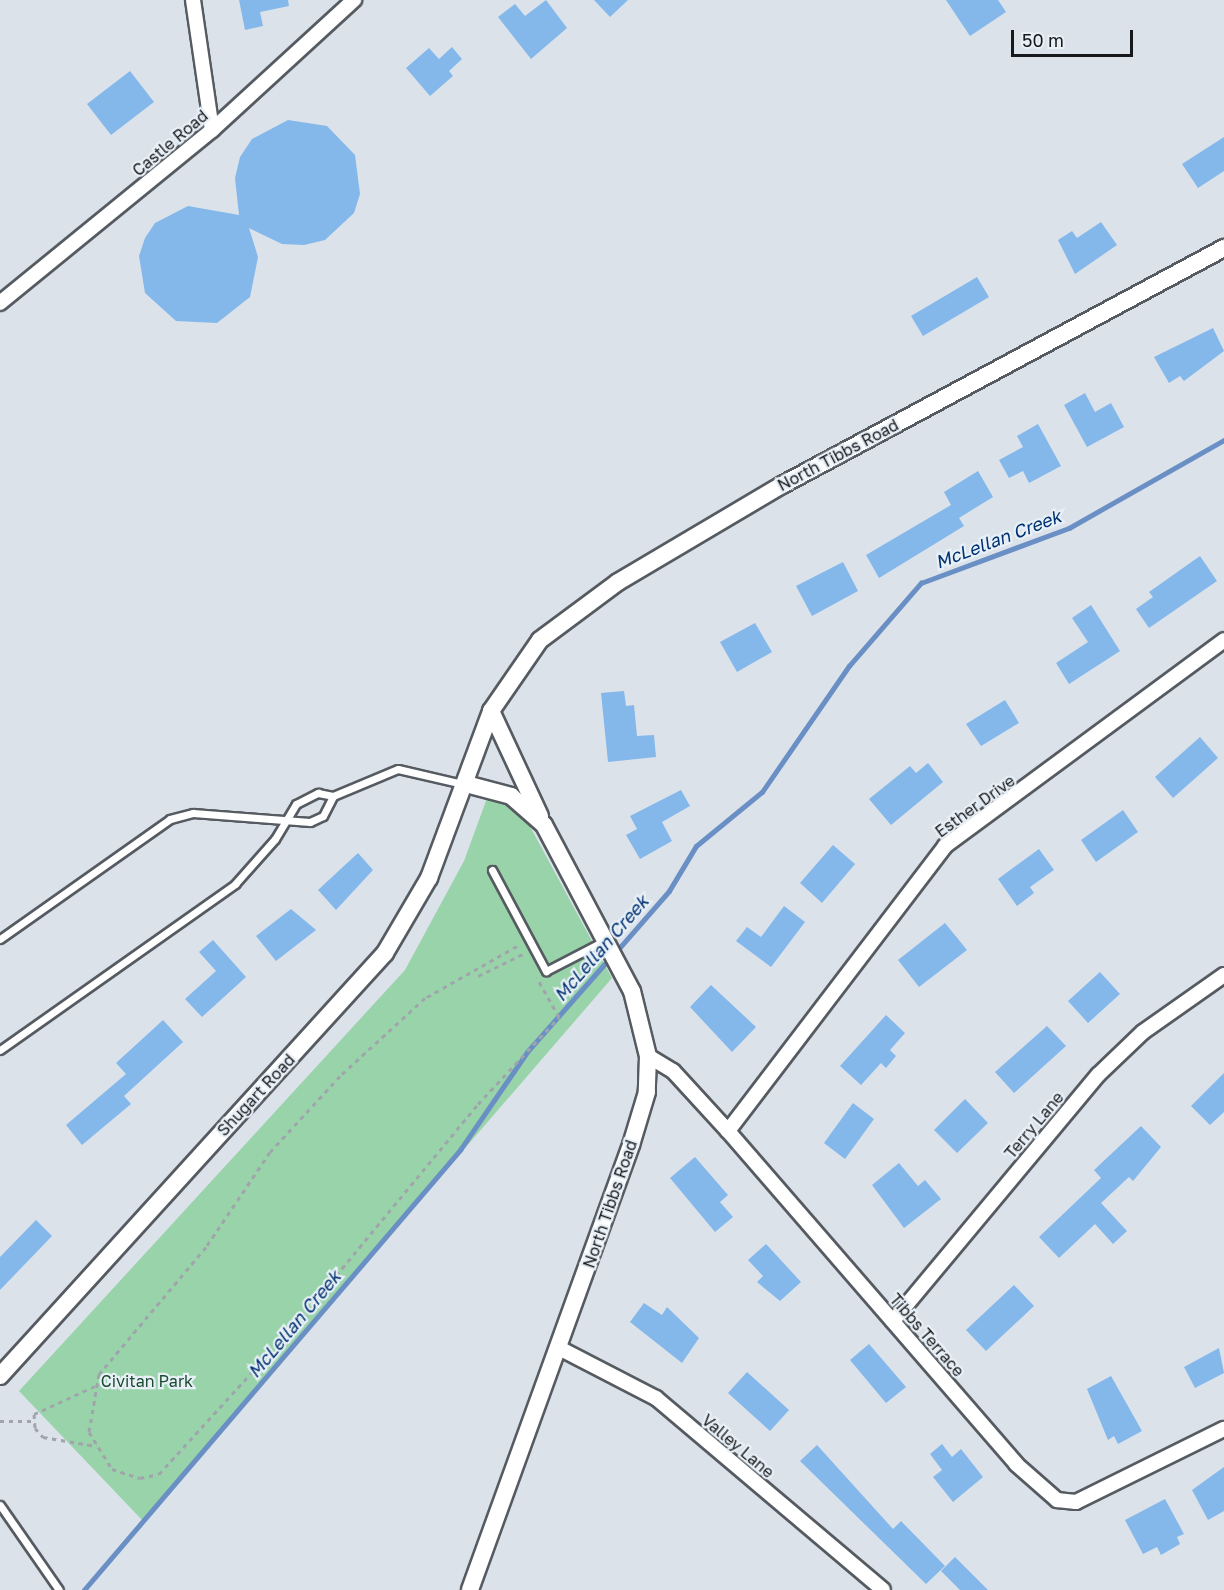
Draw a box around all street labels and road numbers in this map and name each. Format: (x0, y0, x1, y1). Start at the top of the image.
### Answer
street label: Castle Road (128, 106, 212, 180)
street label: North Tibbs Road (774, 415, 902, 495)
street label: Esther Drive (931, 771, 1019, 841)
street label: Shugart Road (213, 1050, 299, 1140)
street label: Terry Lane (1001, 1088, 1067, 1162)
street label: North Tibbs Road (579, 1137, 641, 1271)
street label: Tibbs Terrace (886, 1290, 968, 1380)
street label: Valley Lane (698, 1410, 778, 1482)

